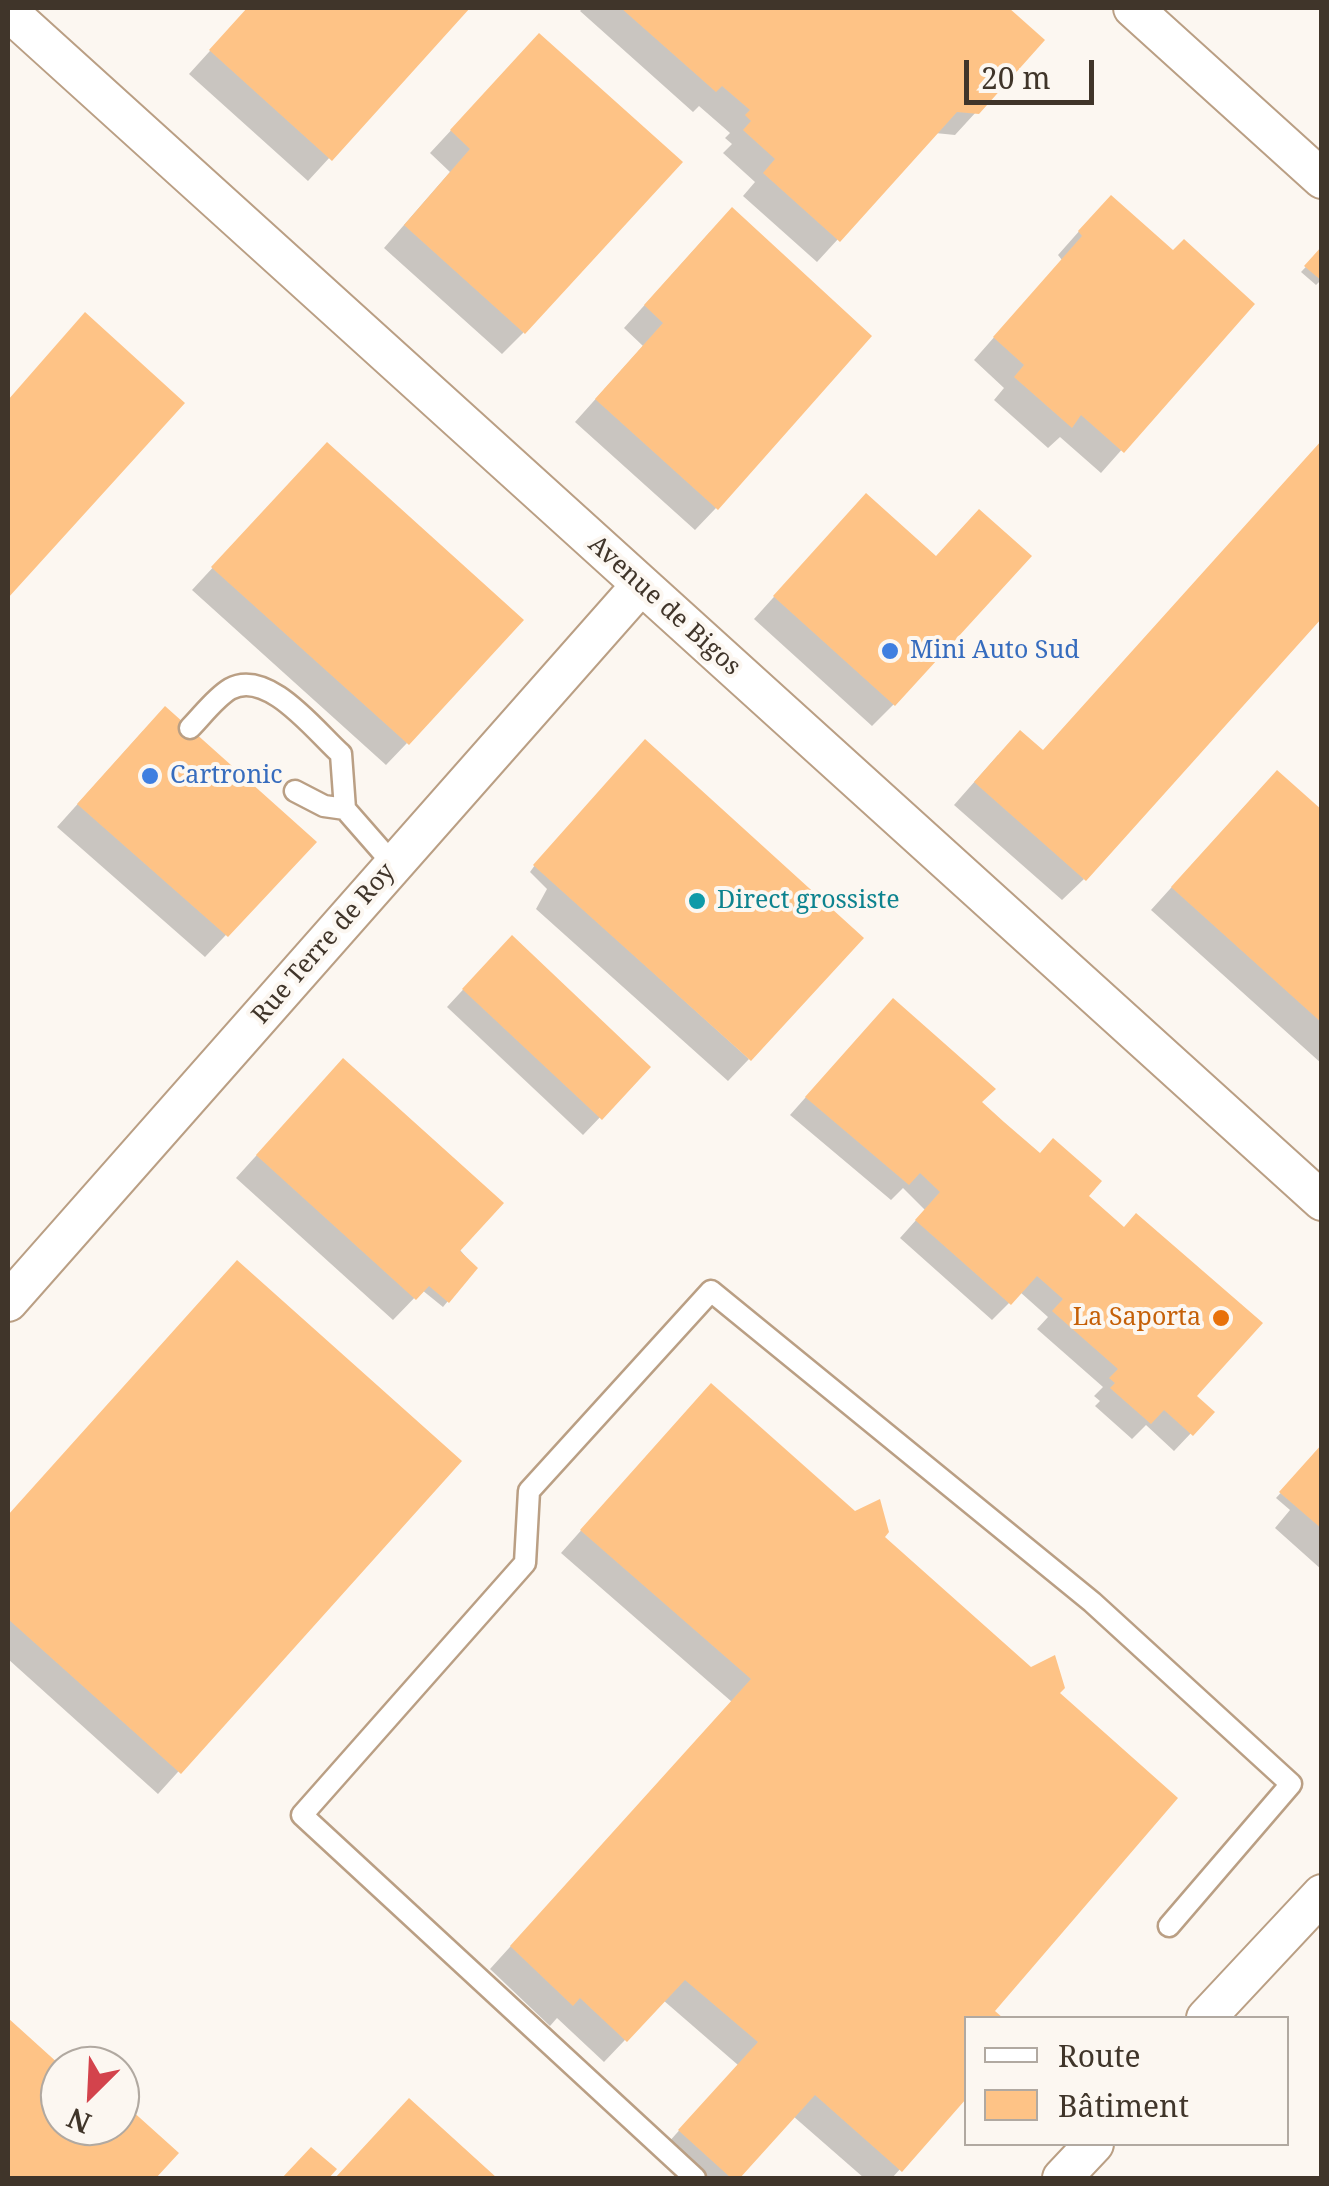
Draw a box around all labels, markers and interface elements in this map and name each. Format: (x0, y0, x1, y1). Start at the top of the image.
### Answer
scale bar (969, 40, 1099, 102)
text: 20 m (981, 57, 1051, 98)
street label: Avenue de Bigos (582, 530, 746, 682)
place label: Mini Auto Sud (910, 636, 1080, 666)
marker: Mini Auto Sud (879, 640, 901, 662)
place label: Cartronic (170, 761, 283, 791)
marker: Cartronic (139, 765, 161, 787)
street label: Rue Terre de Roy (246, 858, 402, 1030)
place label: Direct grossiste (717, 886, 900, 916)
marker: Direct grossiste (686, 890, 708, 912)
place label: La Saporta (1073, 1303, 1201, 1333)
marker: La Saporta (1210, 1307, 1232, 1329)
legend (964, 2016, 1289, 2146)
text: Route (1058, 2035, 1141, 2076)
north arrow (40, 2046, 140, 2146)
text: Bâtiment (1058, 2085, 1189, 2126)
text: N (61, 2100, 96, 2143)

